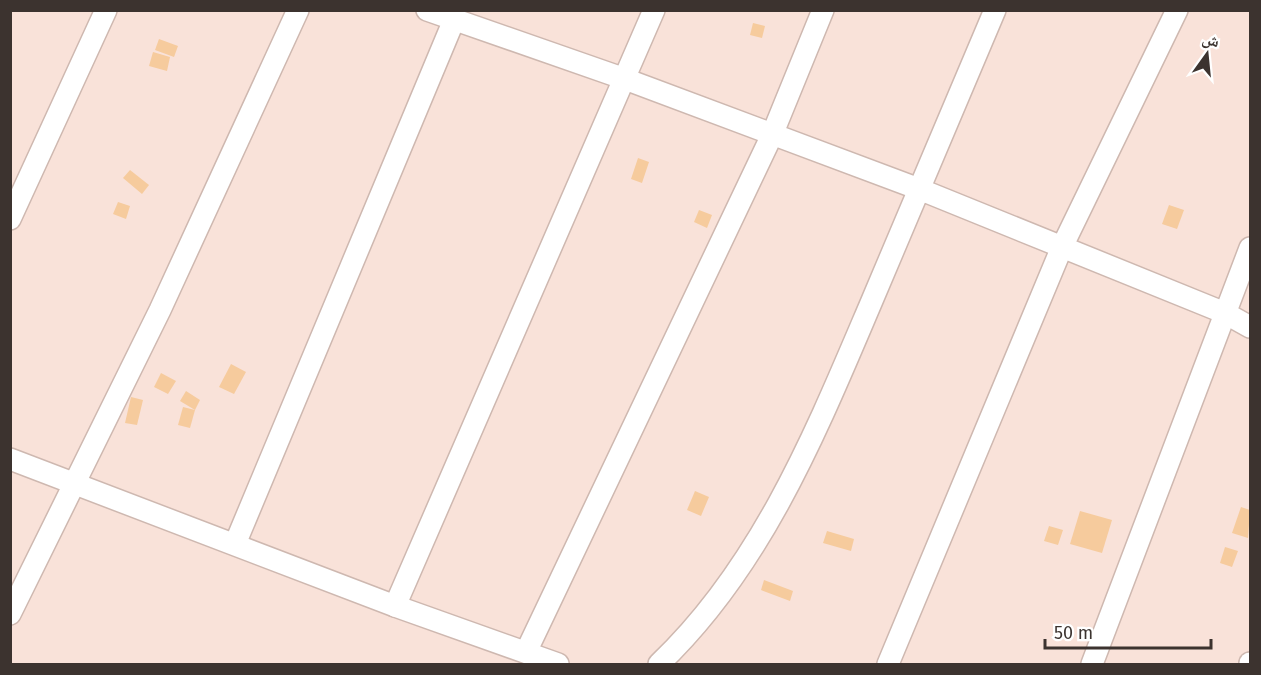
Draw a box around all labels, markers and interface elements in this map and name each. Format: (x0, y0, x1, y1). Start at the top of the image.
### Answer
north arrow (1177, 24, 1237, 84)
text: ش (1200, 29, 1221, 51)
scale bar (1045, 612, 1212, 650)
text: 50 m (1054, 622, 1093, 644)

